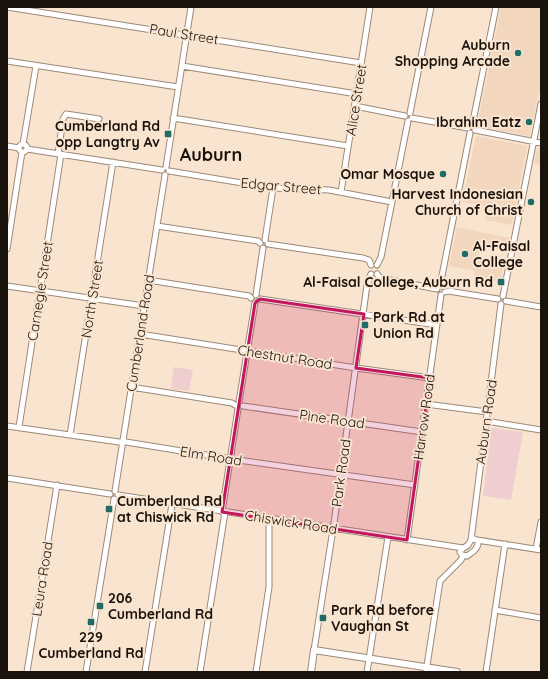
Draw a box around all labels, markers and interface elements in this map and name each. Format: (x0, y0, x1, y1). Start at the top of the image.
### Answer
street label: Paul Street (148, 20, 220, 48)
place label: Auburn Shopping Arcade (395, 36, 510, 70)
marker: Auburn Shopping Arcade (513, 48, 523, 58)
street label: Alice Street (341, 63, 371, 137)
place label: Ibrahim Eatz (436, 113, 521, 131)
place label: Cumberland Rd opp Langtry Av (55, 117, 160, 151)
marker: Ibrahim Eatz (524, 117, 534, 127)
marker: Cumberland Rd opp Langtry Av (163, 129, 173, 139)
district label: Auburn (180, 143, 242, 166)
place label: Omar Mosque (340, 165, 435, 183)
marker: Omar Mosque (438, 169, 448, 179)
street label: Edgar Street (240, 174, 322, 199)
place label: Harvest Indonesian Church of Christ (391, 185, 523, 219)
marker: Harvest Indonesian Church of Christ (526, 197, 536, 207)
place label: Al-Faisal College (473, 237, 530, 271)
street label: Carnegie Street (23, 240, 57, 342)
marker: Al-Faisal College (460, 249, 470, 259)
street label: North Street (77, 258, 107, 339)
street label: Cumberland Road (122, 273, 158, 393)
place label: Al-Faisal College, Auburn Rd (303, 273, 493, 291)
marker: Al-Faisal College, Auburn Rd (496, 277, 506, 287)
place label: Park Rd at Union Rd (373, 308, 445, 342)
marker: Park Rd at Union Rd (360, 320, 370, 330)
street label: Chestnut Road (236, 341, 334, 373)
street label: Harrow Road (409, 373, 439, 461)
street label: Auburn Road (471, 378, 501, 466)
street label: Pine Road (298, 406, 366, 432)
street label: Park Road (327, 438, 355, 508)
street label: Elm Road (179, 442, 243, 470)
place label: Cumberland Rd at Chiswick Rd (117, 492, 222, 526)
marker: Cumberland Rd at Chiswick Rd (104, 504, 114, 514)
street label: Chiswick Road (243, 506, 339, 538)
street label: Leura Road (27, 540, 57, 618)
place label: 206 Cumberland Rd (108, 589, 213, 623)
marker: 206 Cumberland Rd (95, 601, 105, 611)
place label: Park Rd before Vaughan St (331, 601, 434, 635)
marker: Park Rd before Vaughan St (318, 613, 328, 623)
marker: 229 Cumberland Rd (86, 617, 96, 627)
place label: 229 Cumberland Rd (39, 628, 144, 662)

